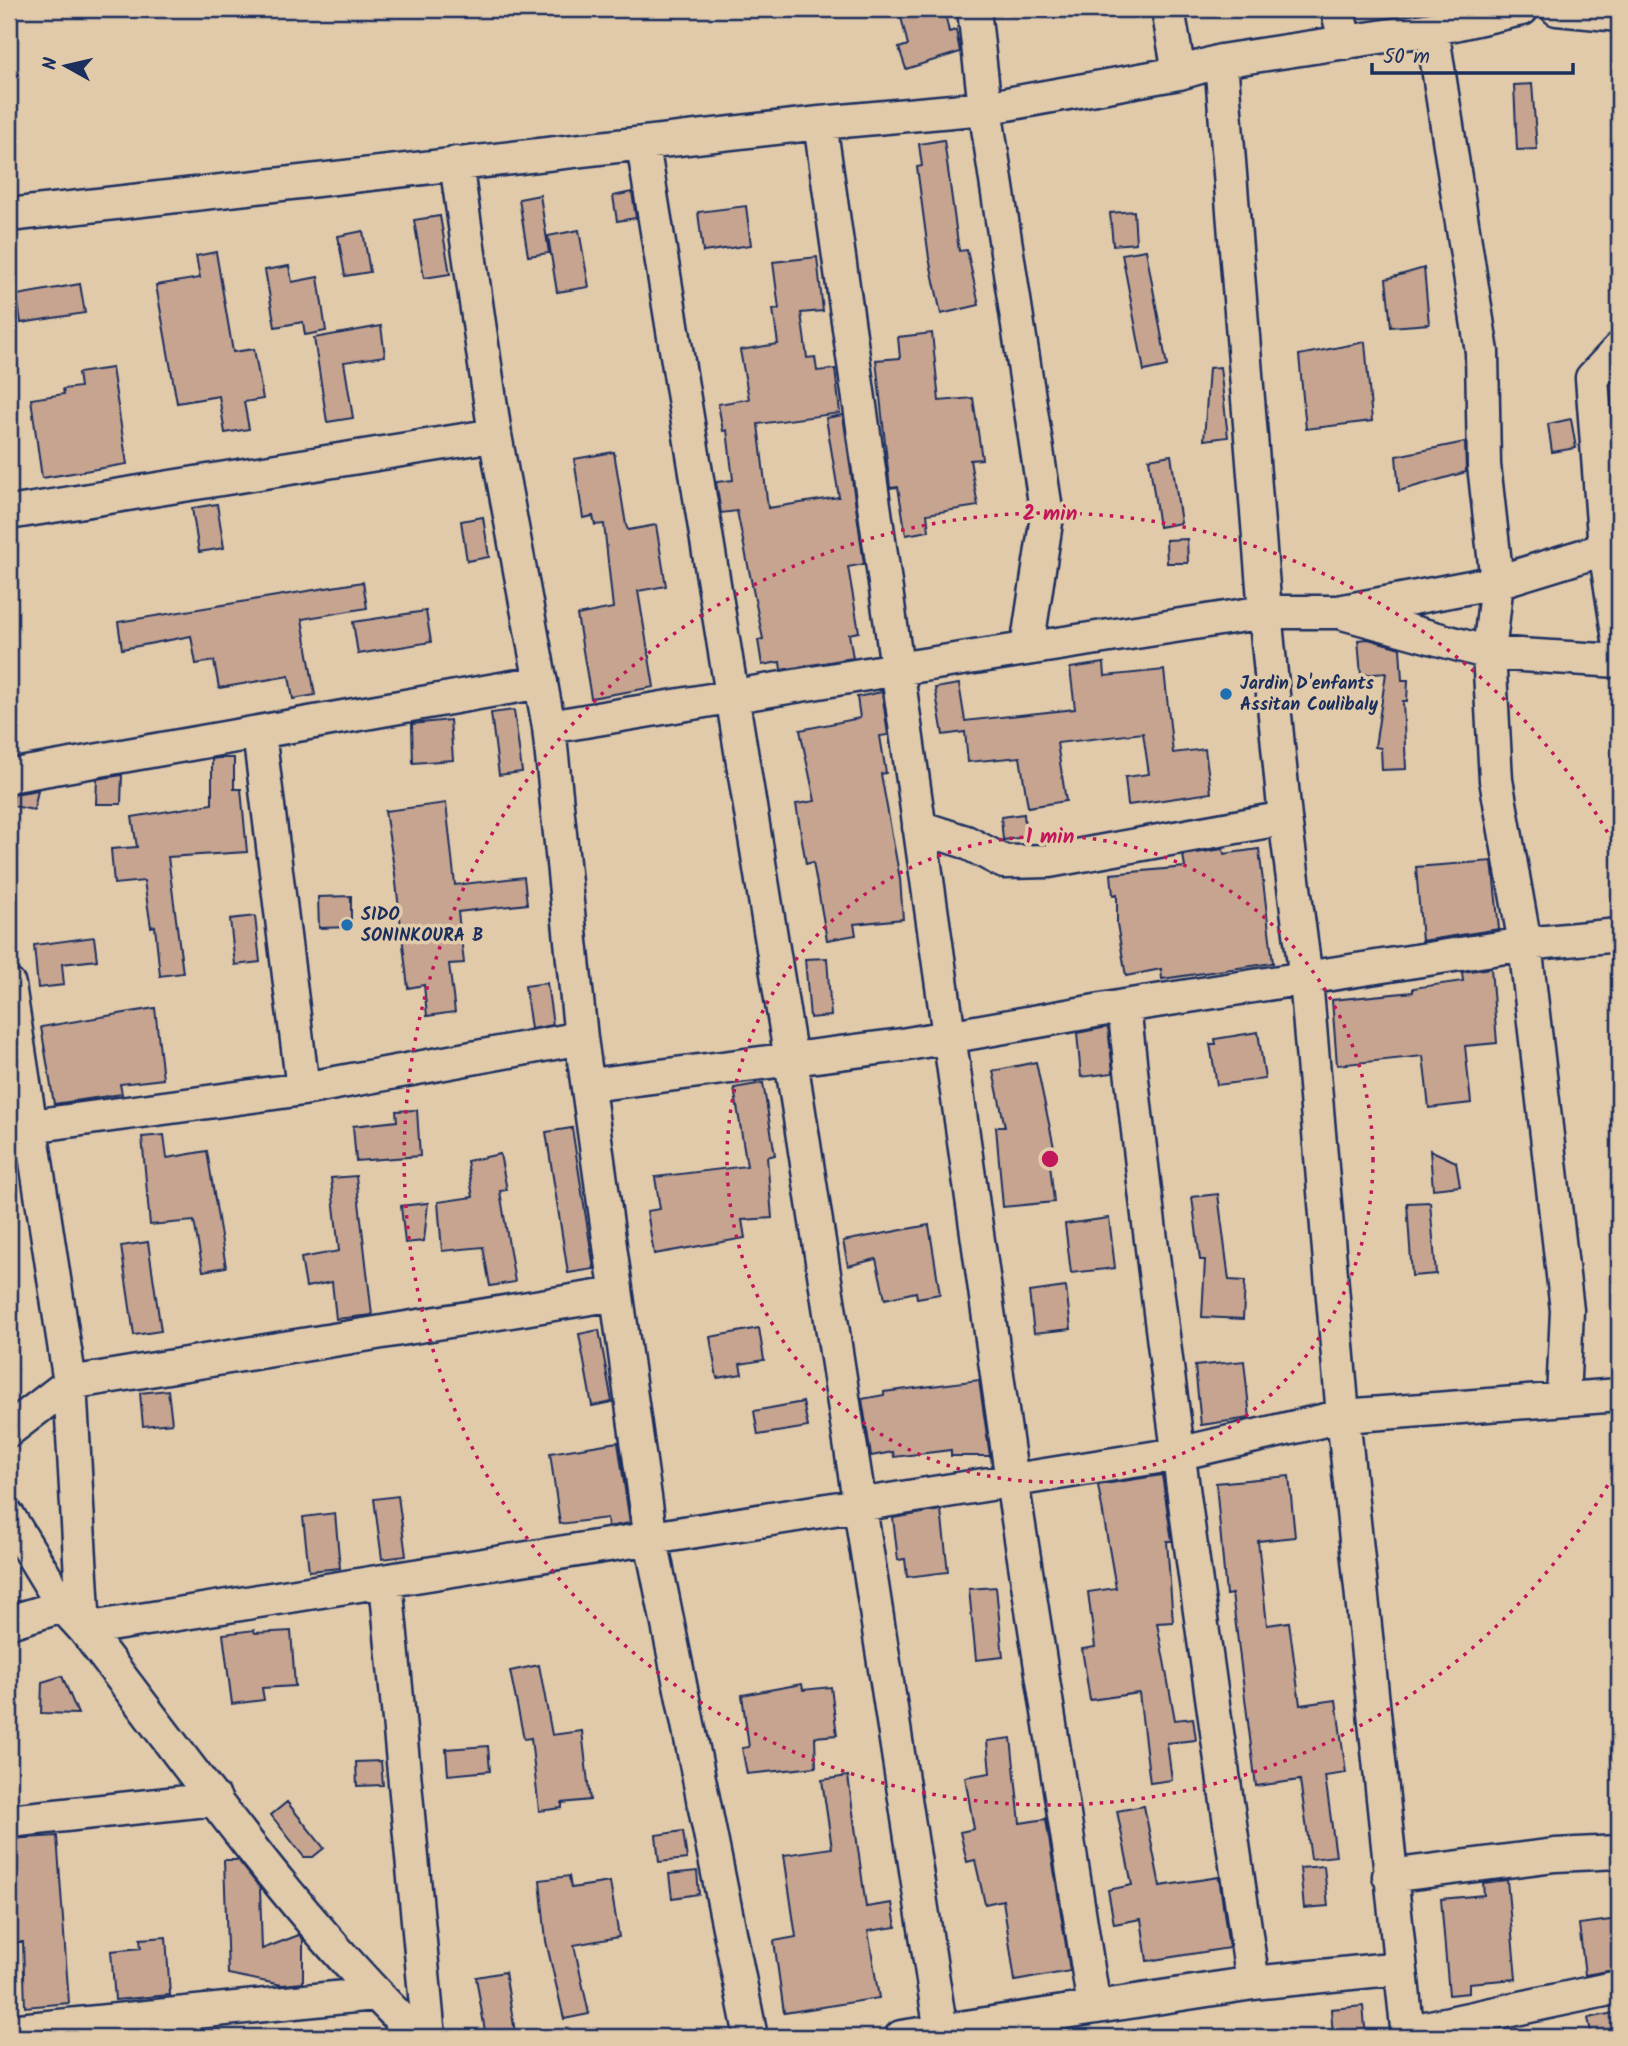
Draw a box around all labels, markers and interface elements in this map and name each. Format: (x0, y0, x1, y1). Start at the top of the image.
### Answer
north arrow (32, 32, 102, 102)
scale bar (1372, 32, 1574, 76)
text: 50 m (1383, 41, 1430, 74)
text: N (35, 56, 67, 72)
text: 2 min (1023, 498, 1077, 531)
place label: Jardin D'enfants Assitan Coulibaly (1240, 670, 1379, 720)
marker: Jardin D'enfants Assitan Coulibaly (1218, 686, 1234, 702)
text: 1 min (1026, 821, 1074, 854)
place label: SIDO SONINKOURA B (361, 901, 483, 951)
marker: SIDO SONINKOURA B (339, 917, 355, 933)
centre of rings (1038, 1147, 1062, 1171)

